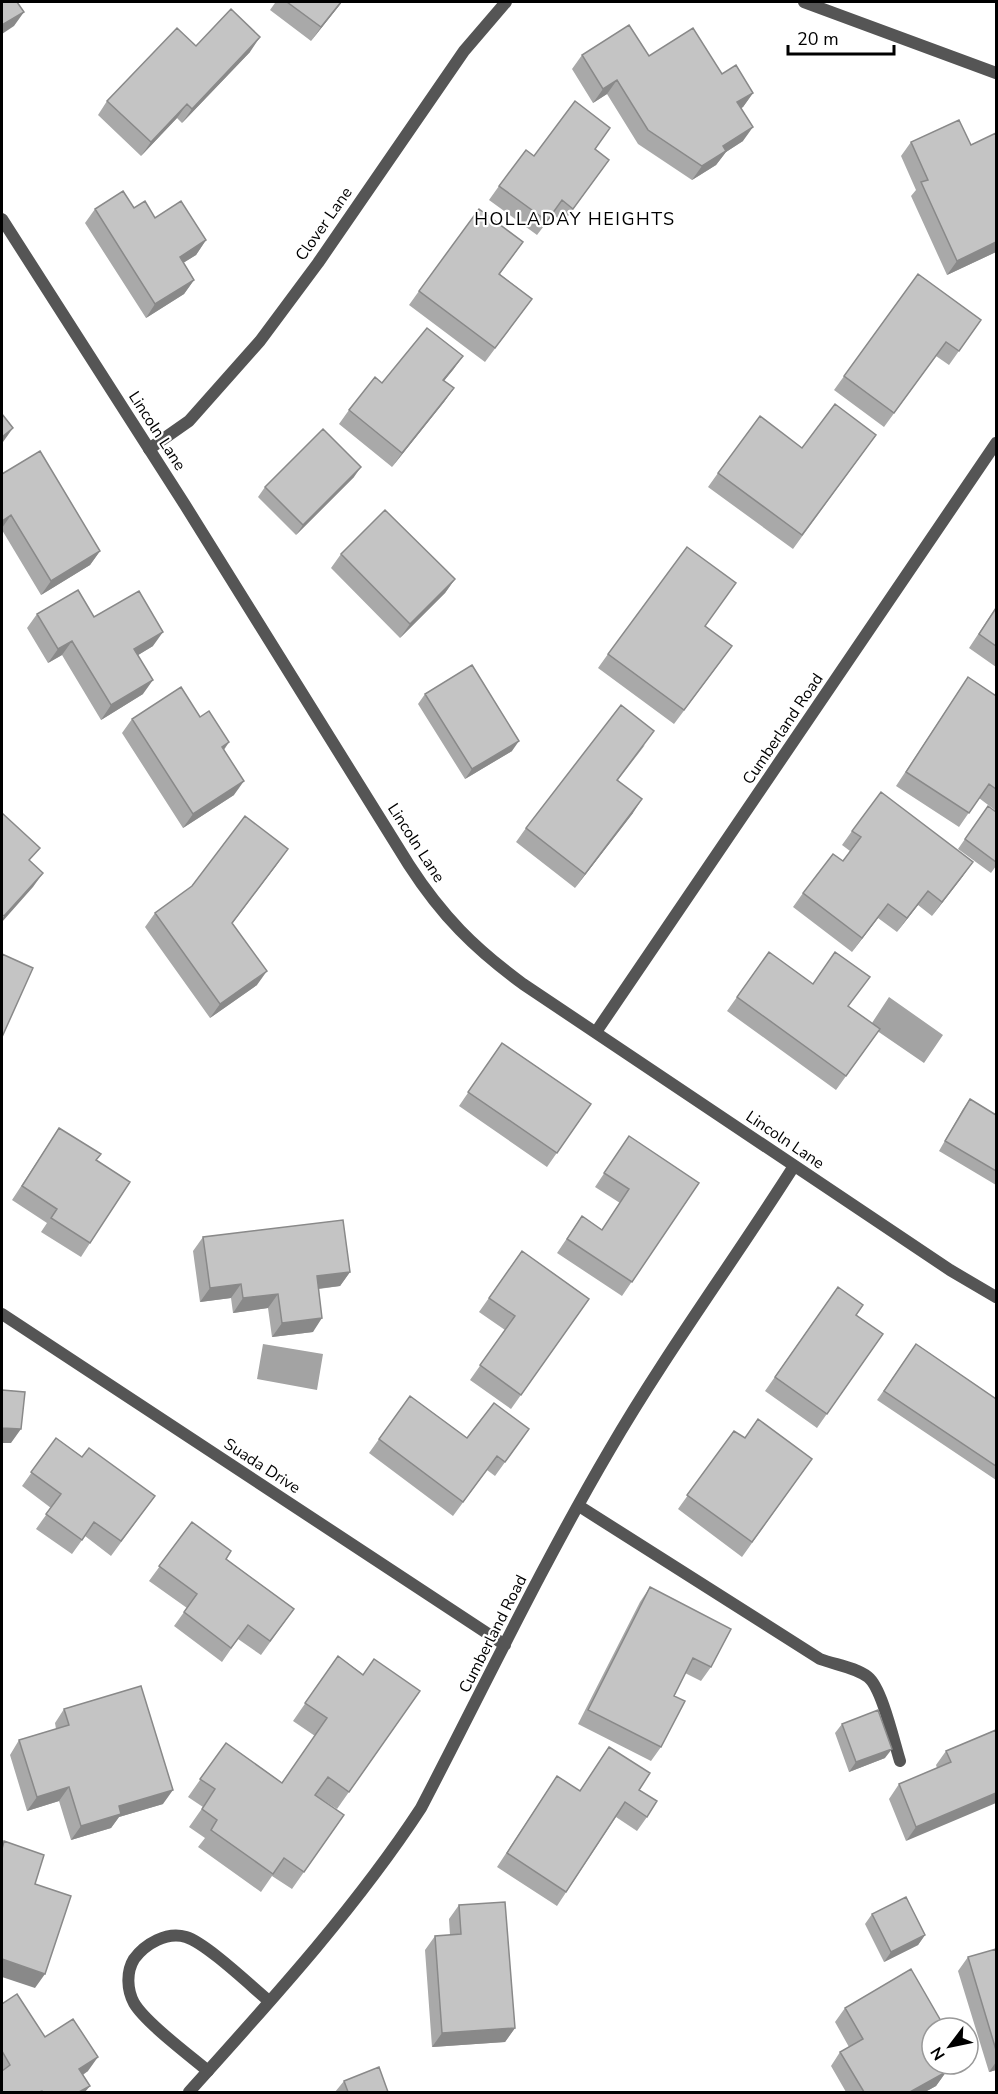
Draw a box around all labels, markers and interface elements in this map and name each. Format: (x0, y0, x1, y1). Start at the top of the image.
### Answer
scale bar (788, 18, 894, 56)
text: 20 m (797, 27, 839, 51)
street label: Clover Lane (290, 183, 358, 265)
district label: HOLLADAY HEIGHTS (474, 207, 676, 231)
street label: Lincoln Lane (123, 387, 191, 475)
street label: Cumberland Road (738, 669, 828, 789)
street label: Lincoln Lane (382, 799, 450, 887)
street label: Lincoln Lane (741, 1106, 829, 1174)
street label: Suada Drive (219, 1433, 305, 1499)
street label: Cumberland Road (454, 1571, 532, 1697)
north arrow (920, 2016, 980, 2076)
text: N (926, 2043, 951, 2064)

